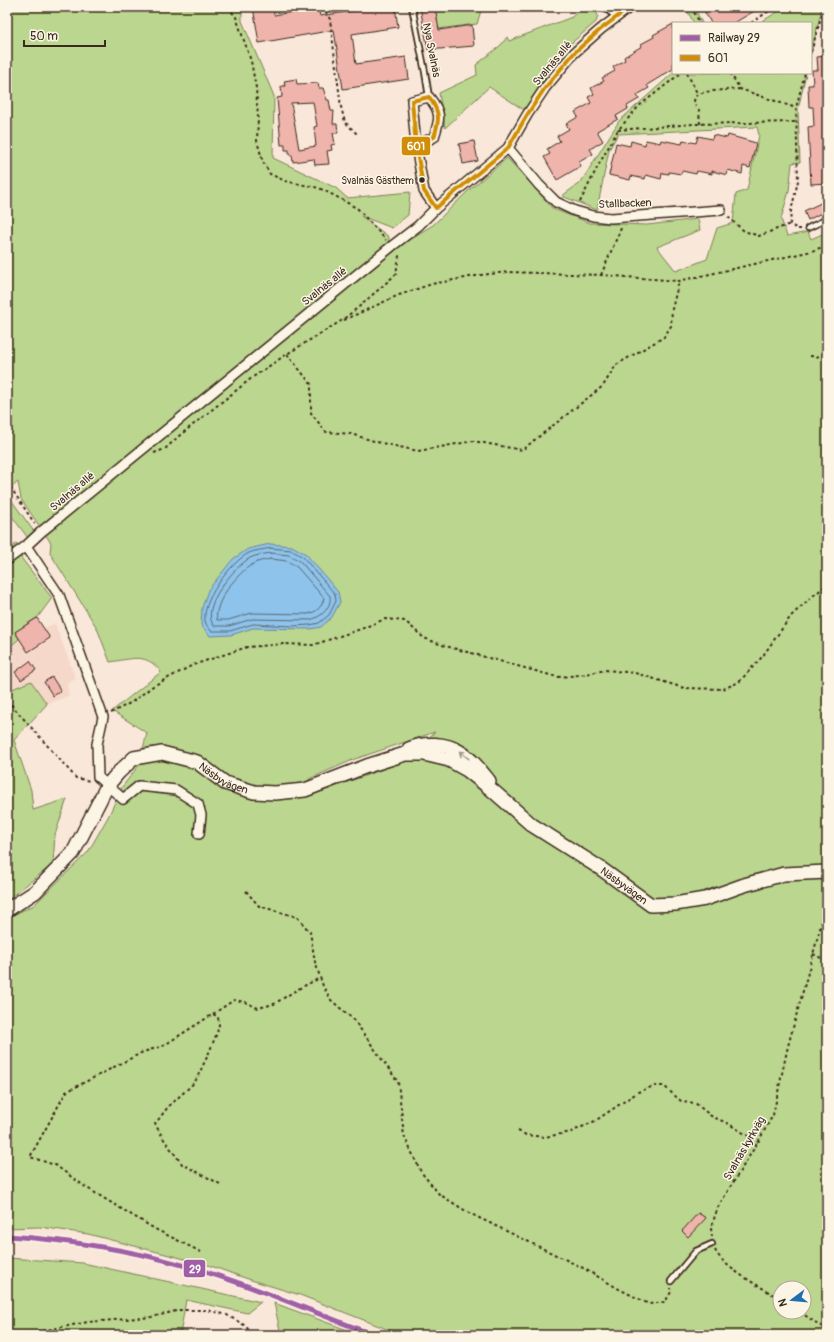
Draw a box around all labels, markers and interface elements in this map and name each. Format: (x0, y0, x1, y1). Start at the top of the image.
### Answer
scale bar (24, 22, 105, 48)
street label: Nya Svalnäs (420, 22, 443, 78)
legend (672, 22, 812, 74)
text: 50 m (30, 29, 58, 44)
text: Railway 29 (708, 31, 760, 46)
street label: Svalnäs allé (530, 38, 575, 88)
text: 601 (708, 51, 728, 66)
line badge: 601 (401, 136, 431, 156)
text: 601 (407, 140, 425, 153)
place label: Svalnäs Gästhem (341, 175, 414, 187)
marker: Svalnäs Gästhem (417, 175, 427, 185)
street label: Stallbacken (598, 196, 652, 211)
street label: Svalnäs allé (299, 264, 350, 308)
street label: Svalnäs allé (47, 469, 97, 514)
one-way arrow (458, 751, 469, 760)
street label: Näsbyvägen (196, 760, 250, 797)
street label: Näsbyvägen (598, 865, 650, 907)
street label: Svalnäs kyrkväg (721, 1114, 768, 1182)
line badge: 29 (183, 1259, 206, 1278)
text: 29 (189, 1263, 201, 1276)
north arrow (772, 1280, 812, 1320)
text: N (775, 1297, 790, 1308)

